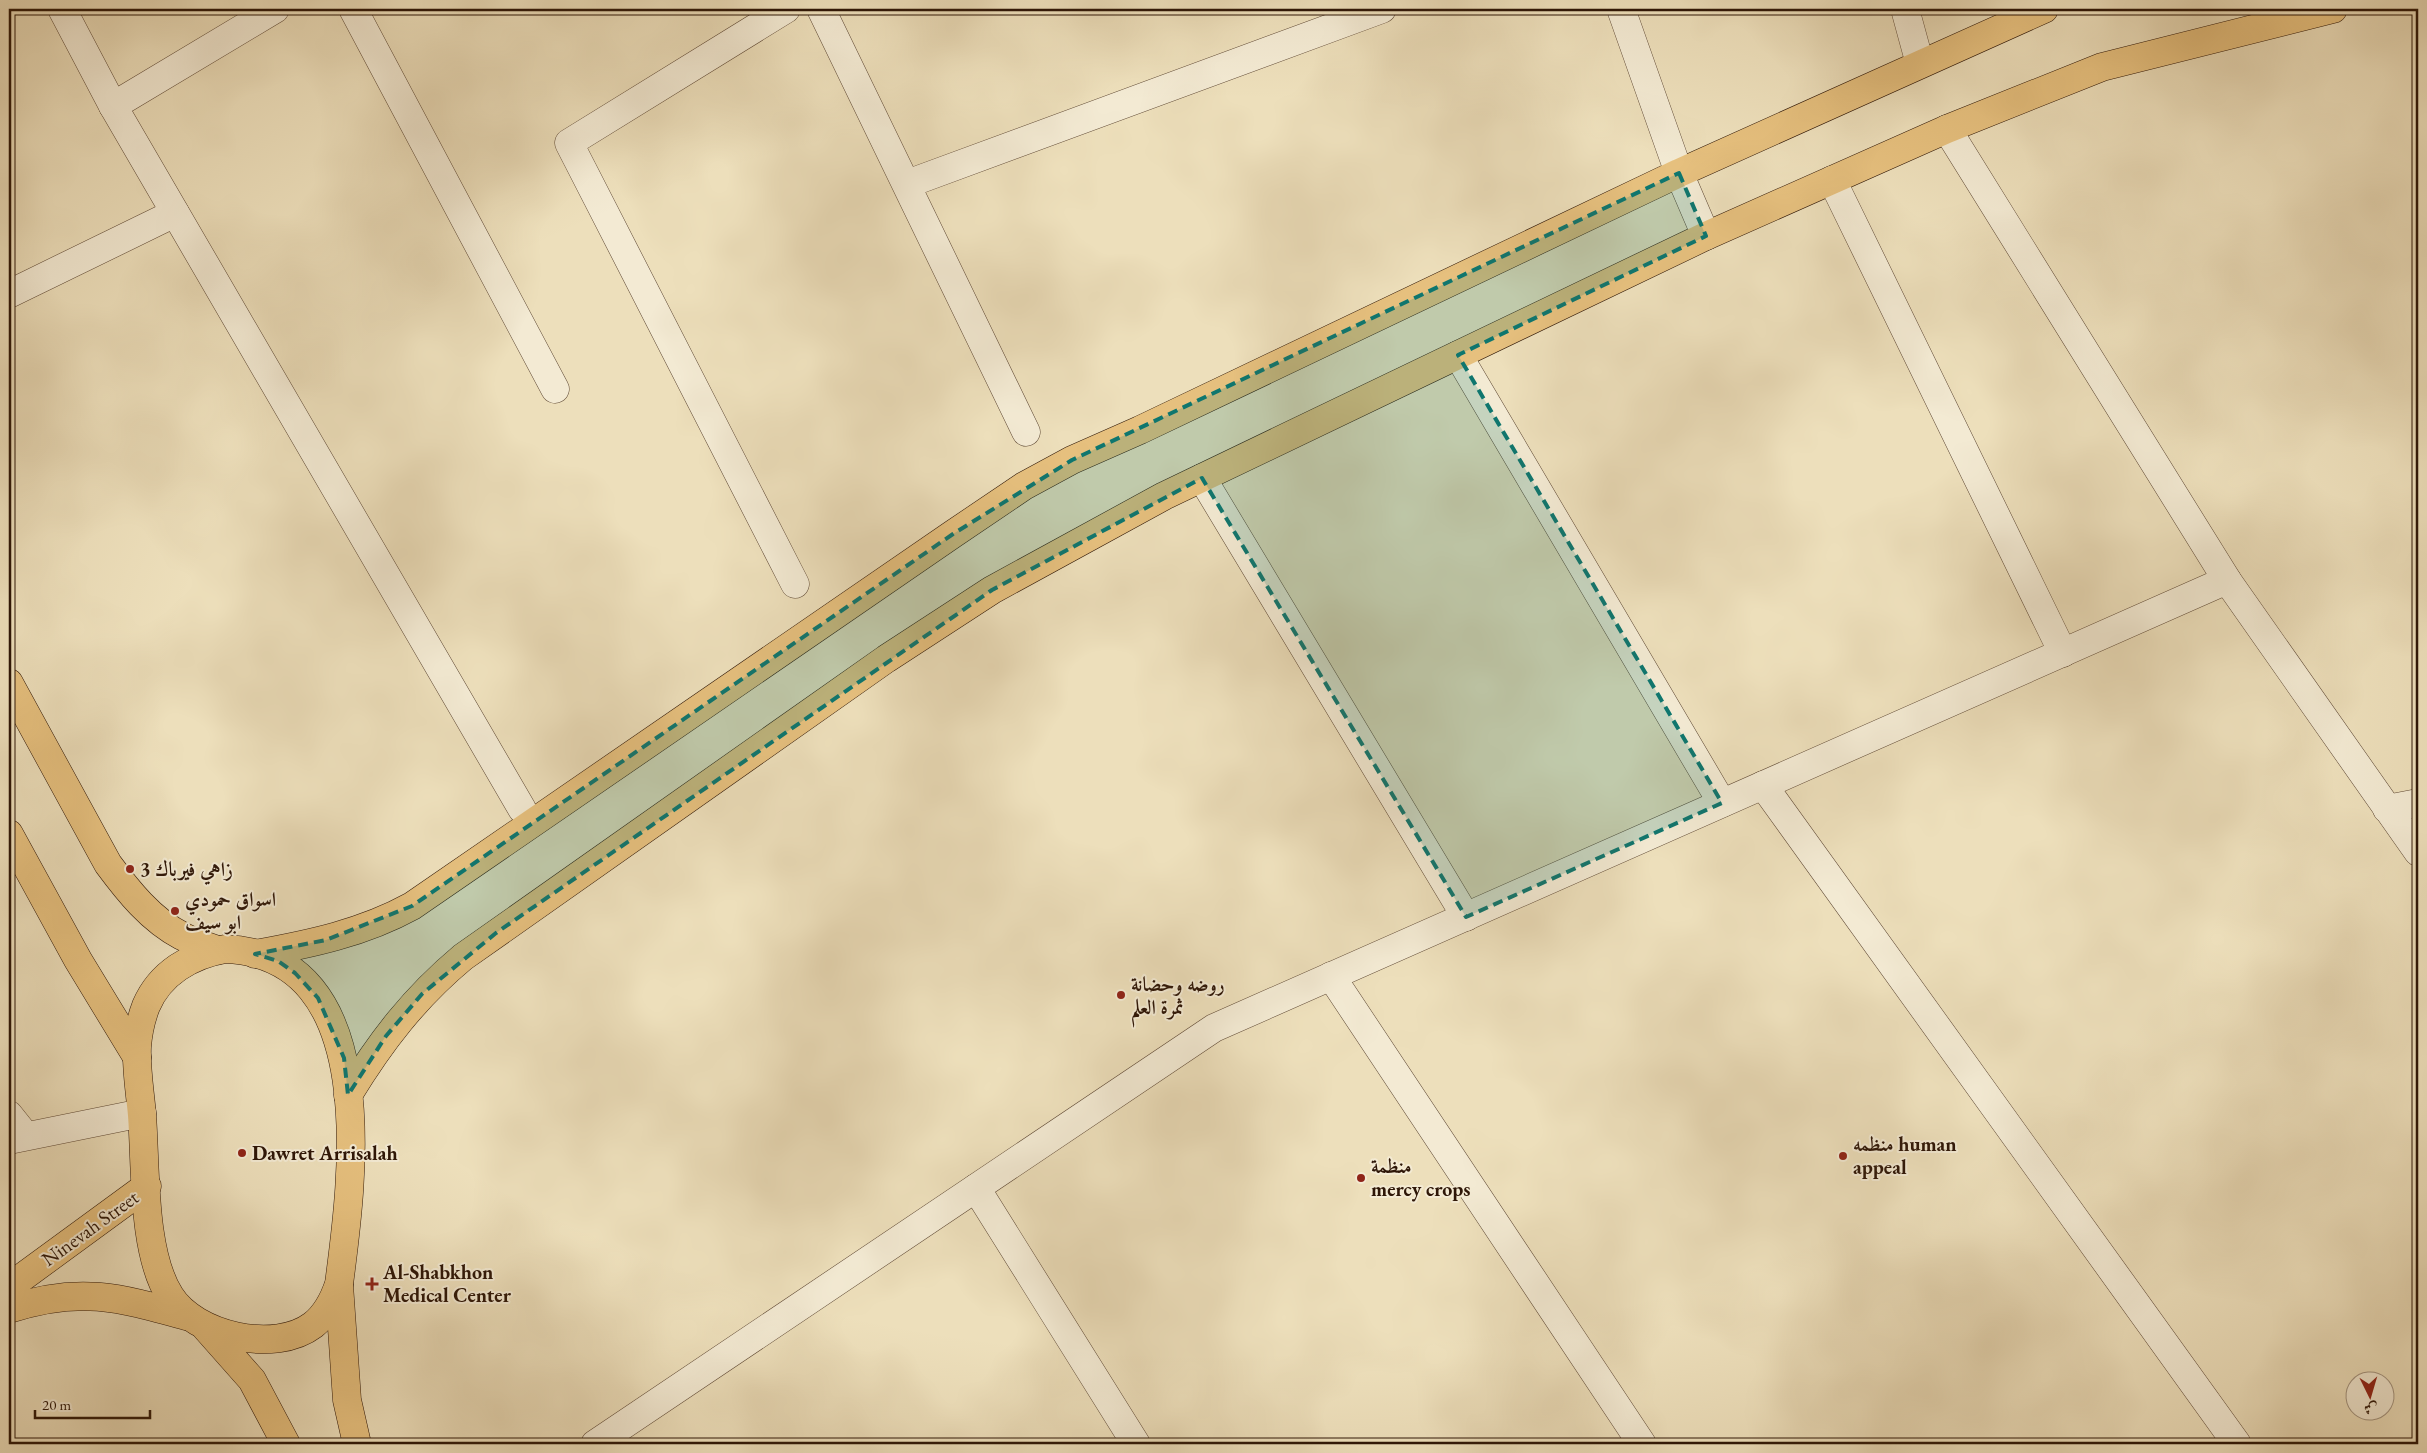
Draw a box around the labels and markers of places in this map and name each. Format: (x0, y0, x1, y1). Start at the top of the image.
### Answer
place label: زاهي فيرباك 3 (140, 856, 233, 885)
marker: زاهي فيرباك 3 (124, 863, 136, 875)
place label: اسواق حمودي ابو سيف (185, 886, 276, 935)
marker: اسواق حمودي ابو سيف (169, 905, 181, 917)
place label: روضه وحضانة ثمرة العلم (1131, 971, 1225, 1028)
marker: روضه وحضانة ثمرة العلم (1115, 989, 1127, 1001)
place label: منظمه human appeal (1853, 1131, 1957, 1180)
place label: Dawret Arrisalah (252, 1140, 398, 1166)
marker: Dawret Arrisalah (236, 1147, 248, 1159)
marker: منظمه human appeal (1837, 1150, 1849, 1162)
place label: منظمة mercy crops (1371, 1153, 1471, 1202)
marker: منظمة mercy crops (1355, 1172, 1367, 1184)
place label: Al-Shabkhon Medical Center (382, 1259, 512, 1308)
marker: Al-Shabkhon Medical Center (365, 1277, 379, 1291)

